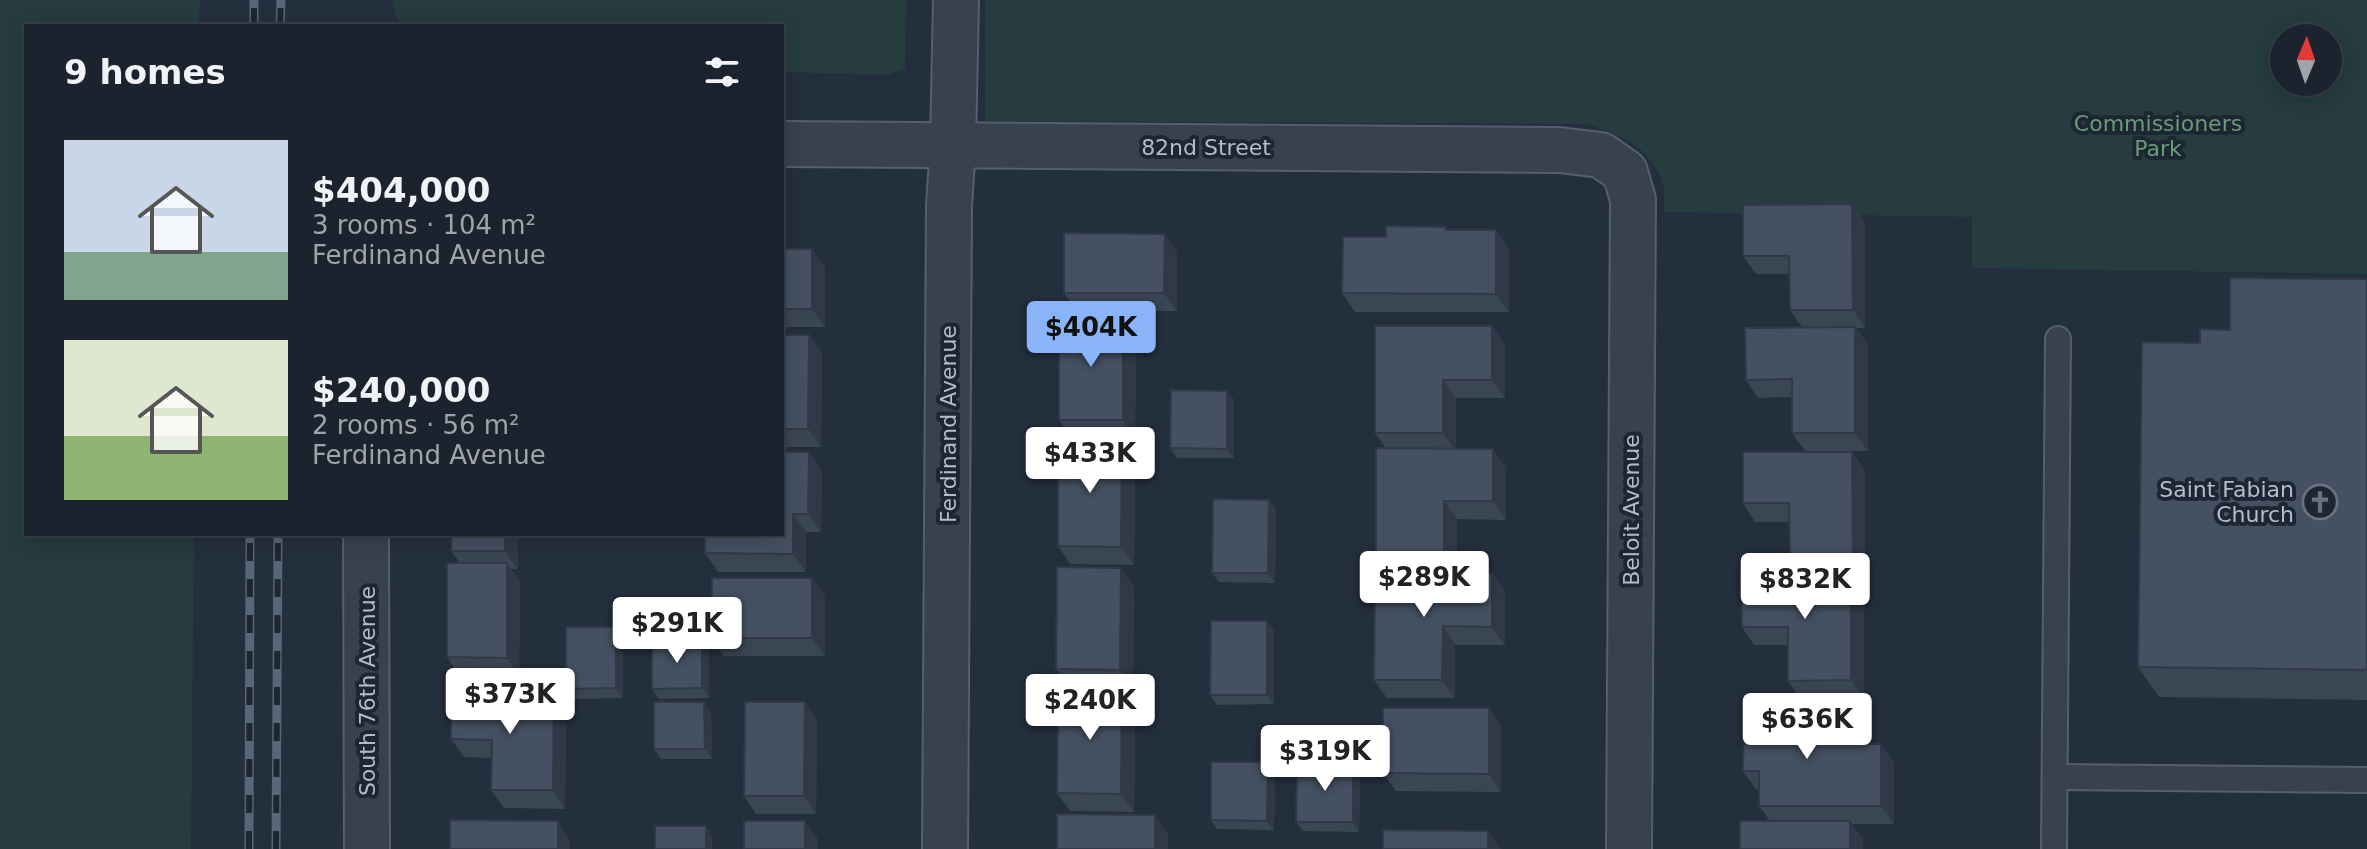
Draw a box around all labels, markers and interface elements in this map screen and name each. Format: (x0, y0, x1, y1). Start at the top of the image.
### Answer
north arrow (2270, 24, 2342, 96)
map controls (2270, 24, 2342, 96)
icon: filters (700, 50, 744, 94)
text: 9 homes (64, 52, 226, 92)
park label: Commissioners Park (2074, 111, 2242, 161)
street label: 82nd Street (1141, 135, 1271, 160)
text: $404,000 (312, 170, 491, 210)
icon: home (128, 172, 224, 268)
text: 3 rooms · 104 m² (312, 210, 536, 240)
text: Ferdinand Avenue (312, 240, 546, 270)
pin: $404K (1035, 301, 1147, 369)
text: $404K (1045, 312, 1137, 342)
street label: Ferdinand Avenue (936, 325, 961, 523)
text: $240,000 (312, 370, 491, 410)
icon: home (128, 372, 224, 468)
text: 2 rooms · 56 m² (312, 410, 520, 440)
pin: $433K (1034, 427, 1146, 495)
street label: Beloit Avenue (1619, 434, 1644, 586)
text: $433K (1044, 438, 1136, 468)
text: Ferdinand Avenue (312, 440, 546, 470)
place label: Saint Fabian Church (2159, 477, 2294, 527)
church icon: Saint Fabian Church (2301, 483, 2339, 521)
pin: $289K (1368, 551, 1480, 619)
pin: $832K (1749, 553, 1861, 621)
text: $289K (1378, 562, 1470, 592)
text: $832K (1759, 564, 1851, 594)
street label: South 76th Avenue (355, 586, 380, 796)
pin: $291K (621, 597, 733, 665)
text: $291K (631, 608, 723, 638)
pin: $373K (454, 668, 566, 736)
pin: $240K (1034, 674, 1146, 742)
text: $373K (464, 679, 556, 709)
text: $240K (1044, 685, 1136, 715)
pin: $636K (1751, 693, 1863, 761)
text: $636K (1761, 704, 1853, 734)
pin: $319K (1269, 725, 1381, 793)
text: $319K (1279, 736, 1371, 766)

